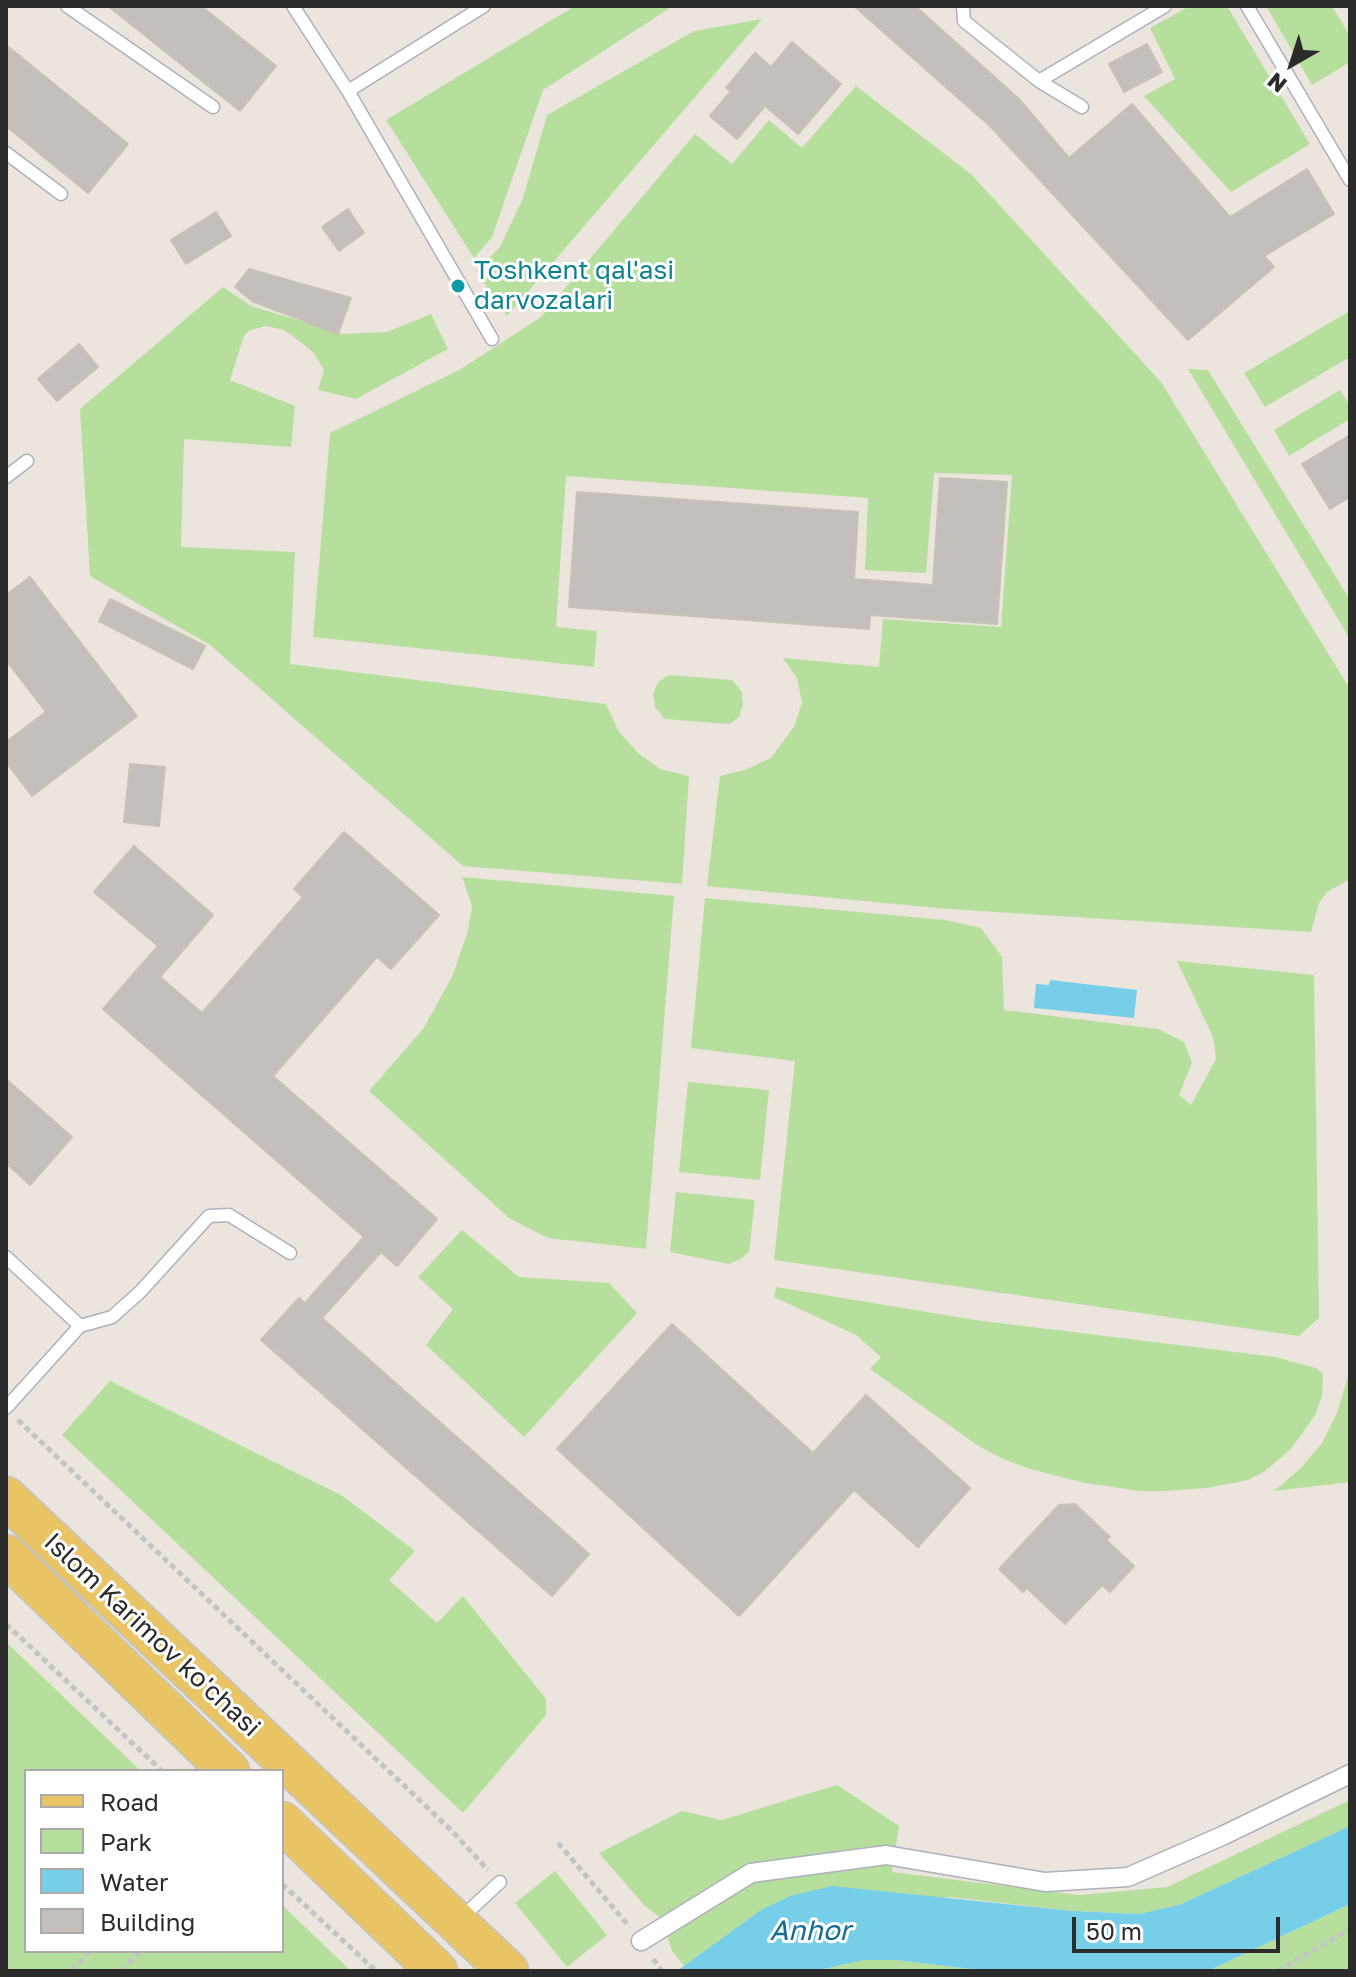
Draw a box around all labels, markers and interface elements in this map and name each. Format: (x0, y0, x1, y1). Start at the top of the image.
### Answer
north arrow (1252, 24, 1332, 104)
text: N (1262, 67, 1292, 99)
place label: Toshkent qal'asi darvozalari (474, 255, 674, 316)
marker: Toshkent qal'asi darvozalari (449, 277, 467, 295)
street label: Islom Karimov ko'chasi (37, 1527, 267, 1743)
legend (24, 1769, 284, 1953)
text: Road (100, 1787, 159, 1816)
text: Park (100, 1827, 152, 1856)
text: Water (100, 1867, 168, 1896)
scale bar (1076, 1901, 1284, 1951)
text: Building (100, 1907, 195, 1936)
water label: Anhor (770, 1914, 850, 1948)
text: 50 m (1086, 1916, 1142, 1945)

